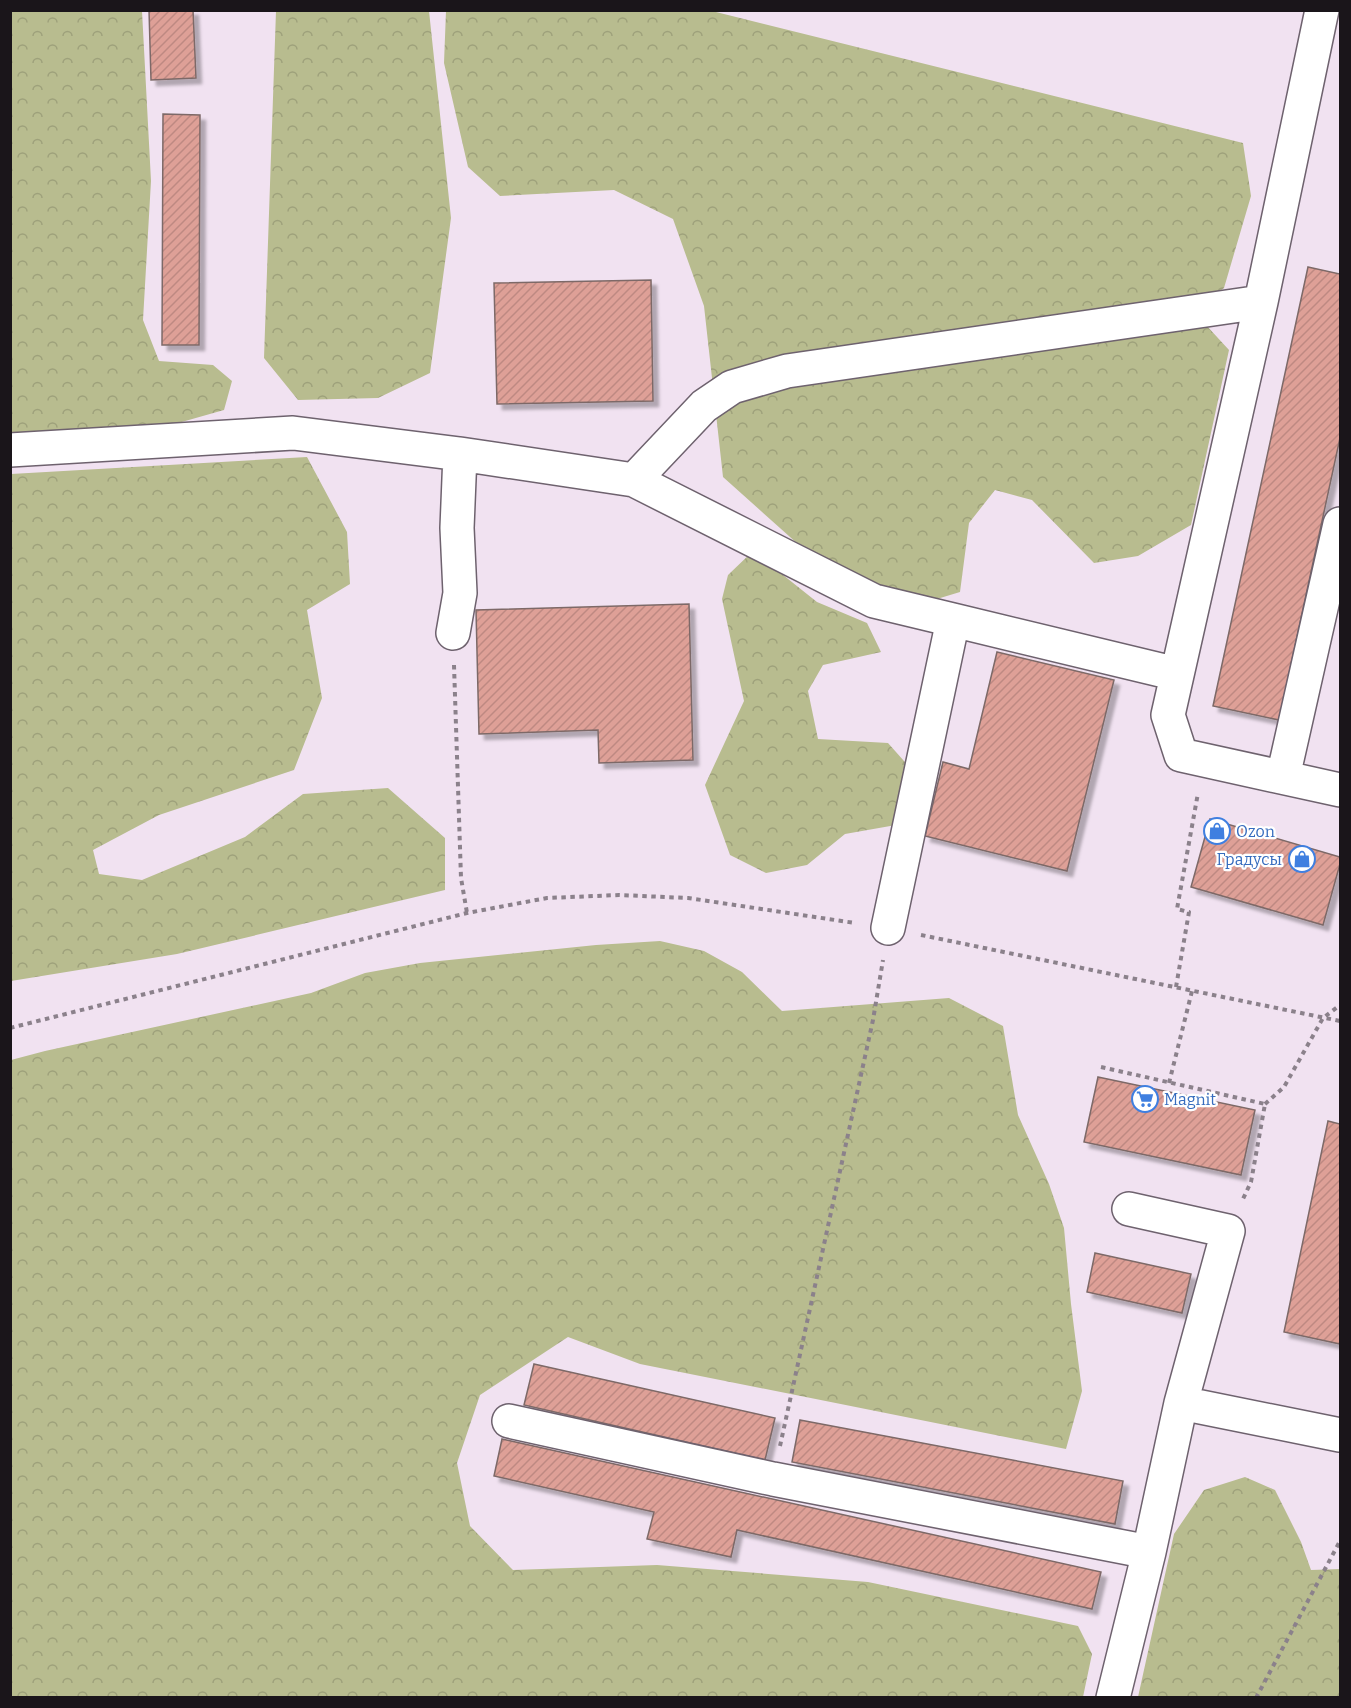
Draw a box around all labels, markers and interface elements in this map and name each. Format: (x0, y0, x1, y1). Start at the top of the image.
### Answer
shop icon: Ozon (1202, 816, 1232, 846)
place label: Ozon (1236, 822, 1275, 841)
shop icon: Градусы (1287, 844, 1317, 874)
place label: Градусы (1217, 850, 1282, 869)
supermarket icon: Magnit (1130, 1084, 1160, 1114)
place label: Magnit (1164, 1090, 1216, 1109)

